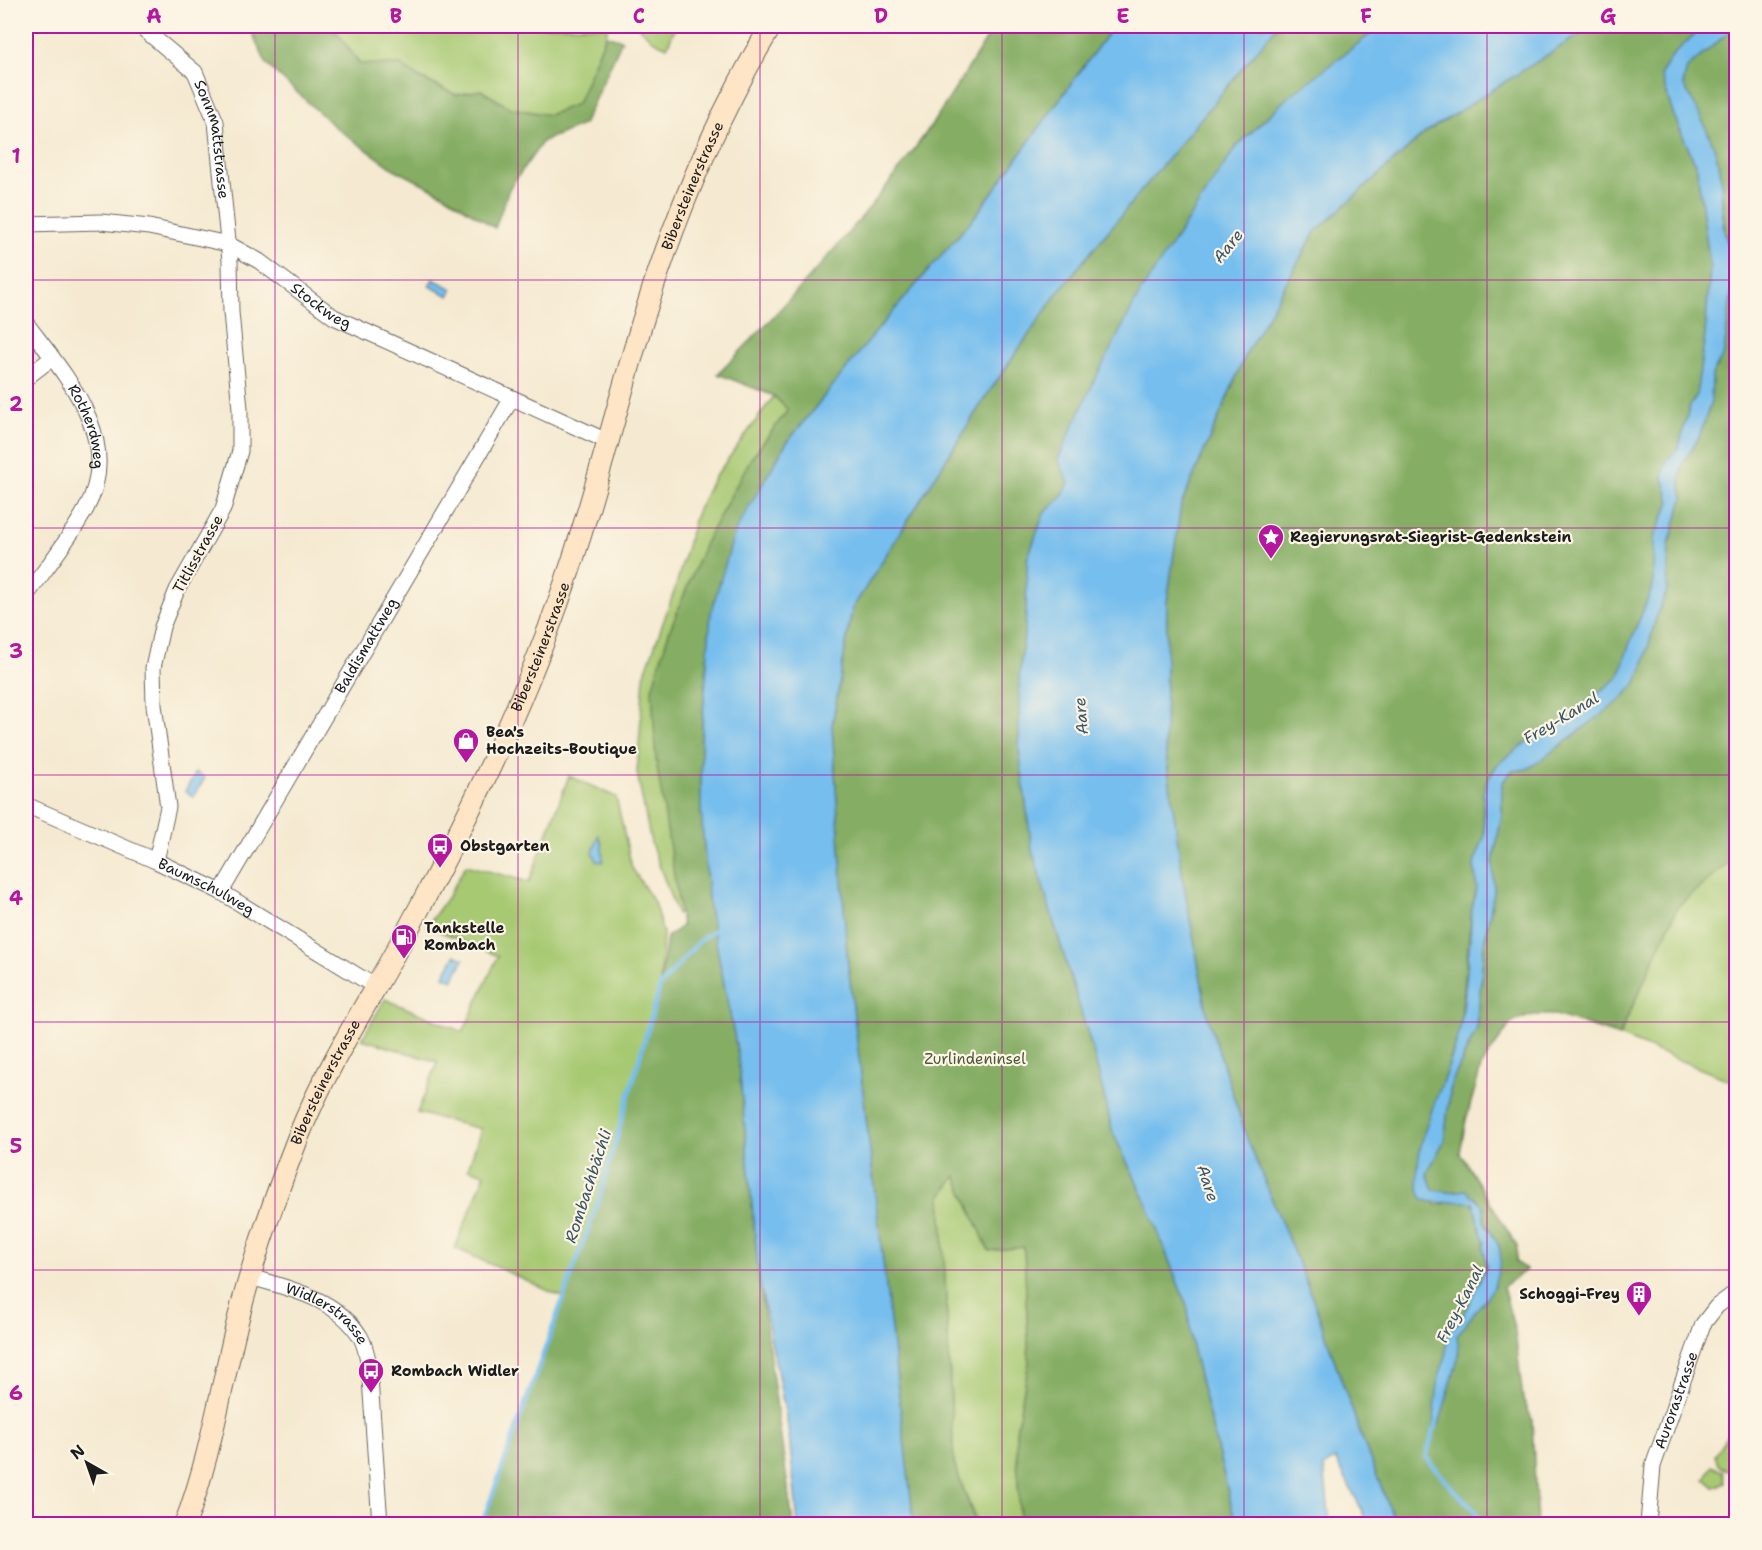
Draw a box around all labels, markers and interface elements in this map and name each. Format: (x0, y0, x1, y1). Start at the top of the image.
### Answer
text: A (146, 3, 162, 29)
text: B (390, 3, 402, 29)
text: C (633, 3, 645, 29)
text: D (874, 3, 888, 29)
text: E (1116, 3, 1130, 29)
text: F (1360, 3, 1372, 29)
text: G (1600, 3, 1616, 29)
street label: Sonnmattstrasse (189, 77, 234, 200)
street label: Bibersteinerstrasse (657, 118, 728, 253)
text: 1 (11, 143, 21, 169)
water label: Aare (1208, 225, 1248, 267)
street label: Stockweg (287, 278, 354, 333)
street label: Rotherdweg (63, 380, 108, 469)
text: 2 (9, 391, 23, 417)
street label: Titlisstrasse (168, 511, 228, 597)
place icon: Regierungsrat-Siegrist-Gedenkstein (1256, 522, 1286, 560)
place label: Regierungsrat-Siegrist-Gedenkstein (1290, 527, 1571, 547)
street label: Bibersteinerstrasse (506, 579, 575, 715)
street label: Baldismattweg (330, 594, 402, 697)
text: 3 (9, 638, 23, 664)
water label: Frey-Kanal (1519, 687, 1603, 749)
water label: Aare (1069, 696, 1093, 736)
place label: Bea's Hochzeits-Boutique (486, 722, 637, 759)
shop icon: Bea's Hochzeits-Boutique (451, 726, 481, 764)
bus stop icon: Obstgarten (425, 831, 455, 869)
place label: Obstgarten (460, 836, 550, 856)
street label: Baumschulweg (155, 853, 258, 920)
text: 4 (9, 885, 23, 911)
place label: Tankstelle Rombach (424, 918, 505, 955)
fuel station icon: Tankstelle Rombach (389, 922, 419, 960)
street label: Bibersteinerstrasse (286, 1016, 365, 1148)
park label: Zurlindeninsel (924, 1049, 1026, 1069)
water label: Rombachbächli (560, 1126, 616, 1245)
text: 5 (10, 1133, 22, 1159)
water label: Aare (1192, 1162, 1224, 1204)
water label: Frey-Kanal (1431, 1261, 1489, 1347)
street label: Widlerstrasse (283, 1278, 373, 1348)
building icon: Schoggi-Frey (1624, 1279, 1654, 1317)
place label: Schoggi-Frey (1519, 1284, 1620, 1304)
street label: Aurorastrasse (1650, 1349, 1703, 1452)
bus stop icon: Rombach Widler (356, 1356, 386, 1394)
place label: Rombach Widler (391, 1361, 519, 1381)
text: 6 (9, 1380, 23, 1406)
north arrow (57, 1433, 117, 1493)
text: N (66, 1440, 89, 1464)

